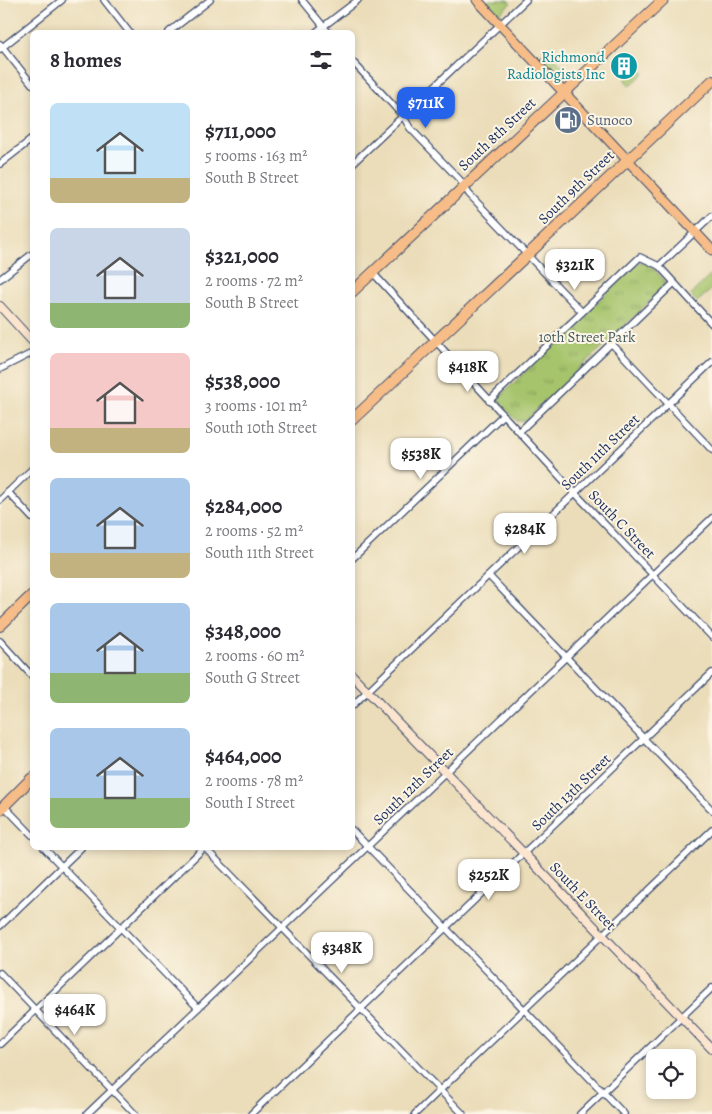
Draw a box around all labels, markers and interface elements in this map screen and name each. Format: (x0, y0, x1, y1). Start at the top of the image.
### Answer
text: 8 homes (50, 46, 122, 74)
icon: filters (307, 46, 335, 74)
place label: Richmond Radiologists Inc (507, 47, 606, 84)
building icon: Richmond Radiologists Inc (609, 51, 639, 81)
pin: $711K (391, 86, 461, 129)
text: $711K (408, 92, 444, 114)
street label: South 8th Street (454, 93, 540, 175)
fuel station icon: Sunoco (553, 105, 583, 135)
place label: Sunoco (587, 110, 632, 130)
text: $711,000 (205, 117, 276, 145)
icon: home (90, 123, 150, 183)
text: 5 rooms · 163 m² (205, 145, 307, 167)
street label: South 9th Street (534, 145, 619, 229)
text: South B Street (205, 167, 299, 189)
text: $321,000 (205, 242, 279, 270)
icon: home (90, 248, 150, 308)
pin: $321K (540, 248, 610, 291)
text: $321K (556, 254, 594, 276)
text: 2 rooms · 72 m² (205, 270, 303, 292)
text: South B Street (205, 292, 299, 314)
park label: 10th Street Park (538, 327, 636, 347)
pin: $418K (433, 350, 503, 393)
text: $418K (449, 356, 487, 378)
text: $538,000 (205, 367, 280, 395)
icon: home (90, 373, 150, 433)
text: 3 rooms · 101 m² (205, 395, 307, 417)
street label: South 11th Street (556, 409, 644, 495)
text: South 10th Street (205, 417, 317, 439)
pin: $538K (386, 438, 456, 480)
text: $538K (401, 443, 441, 465)
street label: South C Street (584, 485, 660, 563)
text: $284,000 (205, 492, 282, 520)
icon: home (90, 498, 150, 558)
pin: $284K (490, 512, 560, 555)
text: $284K (505, 518, 545, 540)
text: 2 rooms · 52 m² (205, 520, 303, 542)
text: South 11th Street (205, 542, 314, 564)
text: $348,000 (205, 617, 281, 645)
icon: home (90, 623, 150, 683)
text: 2 rooms · 60 m² (205, 645, 305, 667)
text: South G Street (205, 667, 300, 689)
text: $464,000 (205, 742, 282, 770)
street label: South 12th Street (369, 743, 457, 829)
icon: home (90, 748, 150, 808)
street label: South 13th Street (527, 749, 615, 835)
text: 2 rooms · 78 m² (205, 770, 303, 792)
text: South I Street (205, 792, 295, 814)
street label: South E Street (545, 857, 621, 935)
pin: $252K (454, 858, 524, 901)
text: $252K (469, 864, 509, 886)
pin: $348K (307, 932, 377, 974)
text: $348K (322, 937, 362, 959)
pin: $464K (40, 994, 110, 1036)
text: $464K (55, 999, 95, 1021)
map controls (646, 1049, 696, 1099)
button: locate (646, 1049, 696, 1099)

